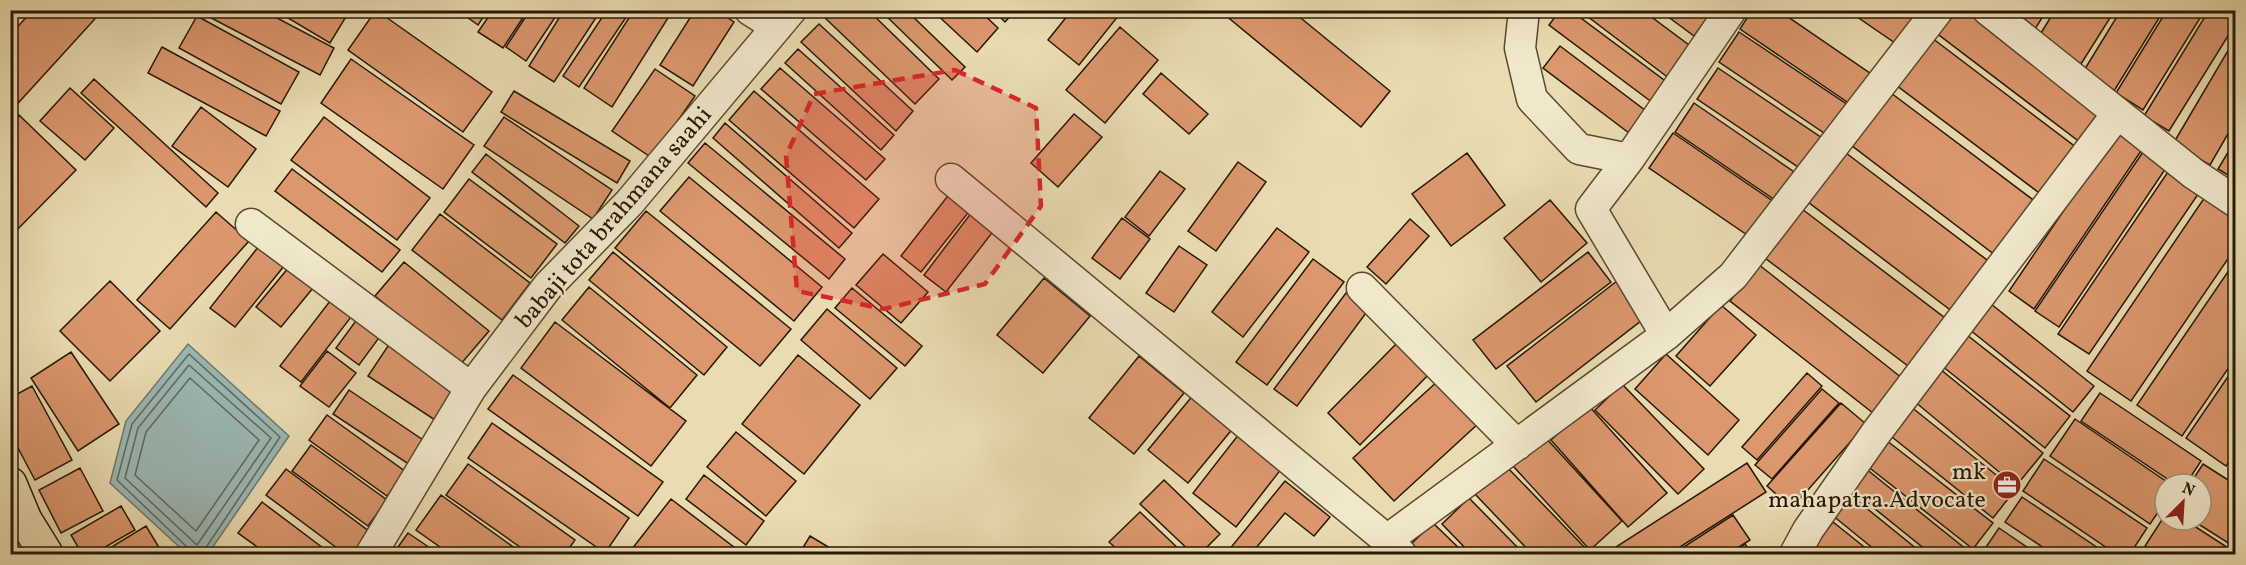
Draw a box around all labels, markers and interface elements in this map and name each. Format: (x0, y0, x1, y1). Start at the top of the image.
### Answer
street label: babaji tota brahmana saahi (508, 100, 721, 337)
place label: mk mahapatra.Advocate (1768, 456, 1986, 518)
office icon: mk mahapatra.Advocate (1991, 469, 2023, 501)
north arrow (2153, 472, 2213, 532)
text: N (2179, 478, 2198, 503)

